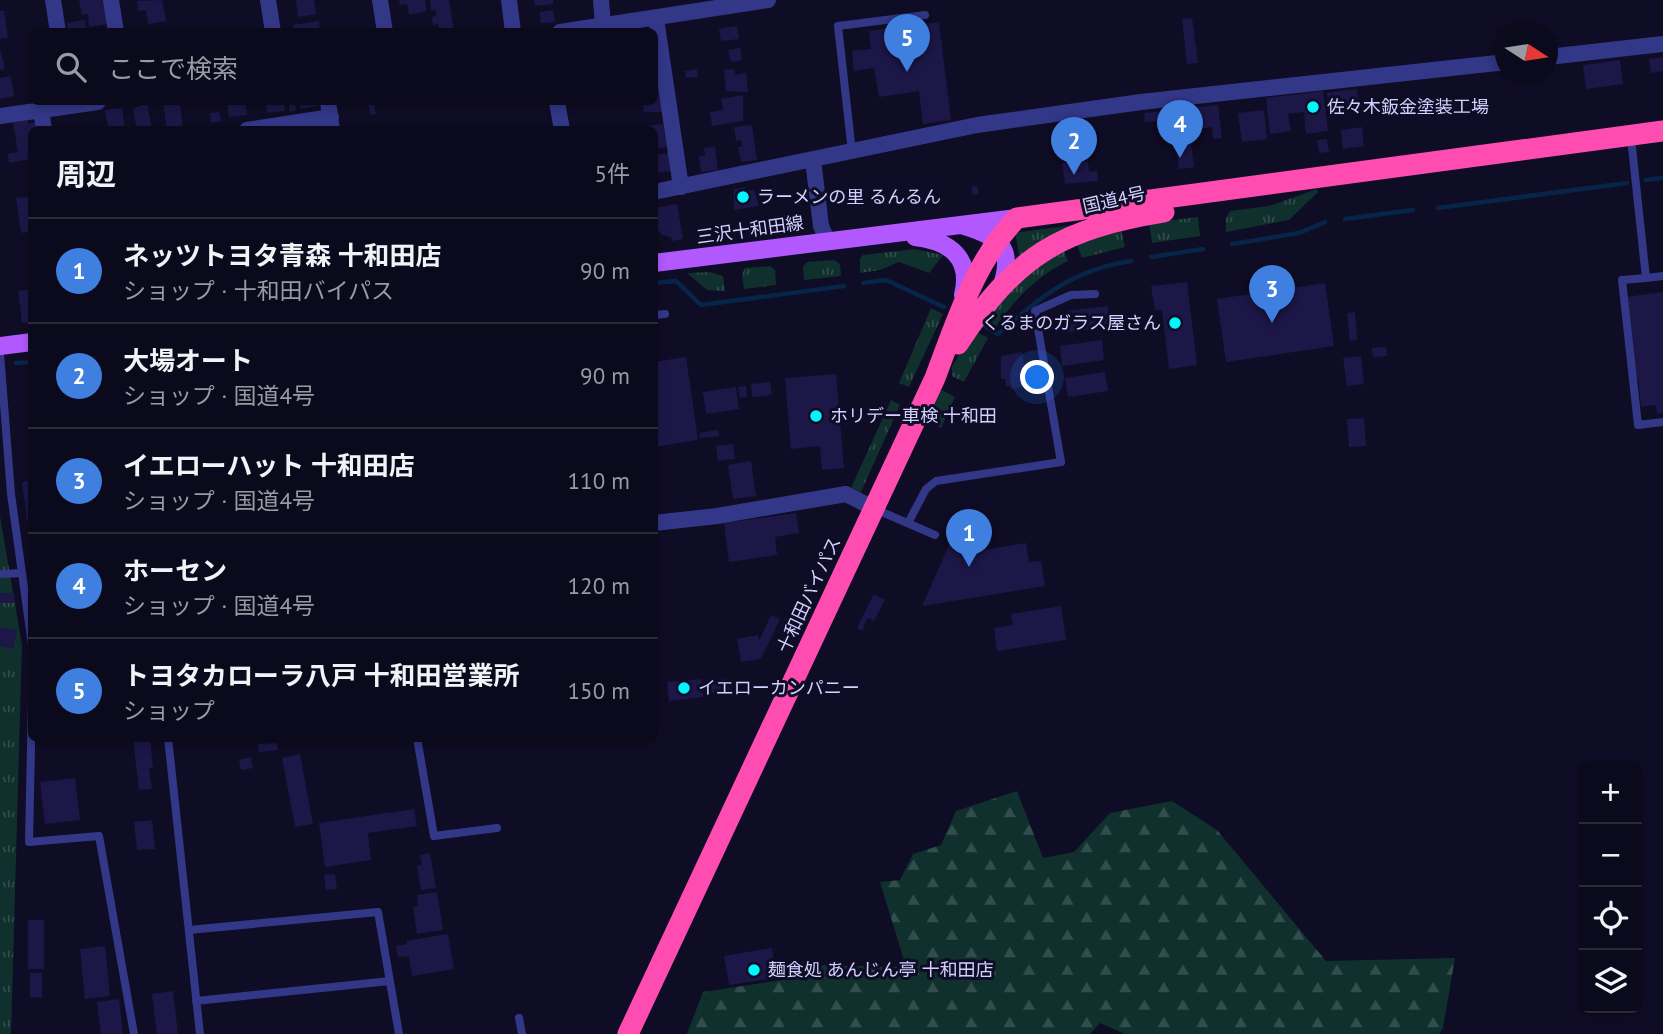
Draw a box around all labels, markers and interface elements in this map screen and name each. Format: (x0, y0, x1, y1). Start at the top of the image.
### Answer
pin: 5 (884, 14, 930, 72)
north arrow (1495, 21, 1558, 84)
search box (28, 28, 658, 105)
icon: search (52, 48, 90, 86)
text: ここで検索 (108, 52, 238, 85)
place label: 佐々木鈑金塗装工場 (1327, 95, 1489, 118)
marker: 佐々木鈑金塗装工場 (1305, 99, 1321, 115)
pin: 4 (1157, 100, 1203, 158)
pin: 2 (1051, 117, 1097, 175)
text: 周辺 (56, 154, 116, 193)
text: 5件 (594, 159, 630, 188)
street label: 国道4号 (1080, 181, 1148, 218)
place label: ラーメンの里 るんるん (757, 185, 941, 208)
marker: ラーメンの里 るんるん (735, 189, 751, 205)
street label: 三沢十和田線 (695, 211, 805, 248)
text: ネッツトヨタ青森 十和田店 (123, 239, 442, 272)
text: 1 (72, 256, 86, 285)
text: 90 m (580, 256, 630, 285)
pin: 3 (1249, 265, 1295, 323)
text: ショップ · 十和田バイパス (123, 276, 394, 305)
place label: くるまのガラス屋さん (982, 311, 1161, 334)
marker: くるまのガラス屋さん (1167, 315, 1183, 331)
text: 大場オート (123, 344, 253, 377)
your location (1020, 360, 1054, 394)
text: 2 (72, 361, 86, 390)
text: 90 m (580, 361, 630, 390)
text: ショップ · 国道4号 (123, 381, 315, 410)
place label: ホリデー車検 十和田 (830, 404, 997, 427)
marker: ホリデー車検 十和田 (808, 408, 824, 424)
text: イエローハット 十和田店 (123, 449, 415, 482)
text: 3 (72, 466, 86, 495)
text: 110 m (568, 466, 630, 495)
text: ショップ · 国道4号 (123, 486, 315, 515)
pin: 1 (946, 509, 992, 567)
street label: 十和田バイパス (772, 533, 846, 657)
text: ホーセン (123, 554, 227, 587)
text: 4 (72, 571, 86, 600)
text: 120 m (568, 571, 630, 600)
text: ショップ · 国道4号 (123, 591, 315, 620)
text: トヨタカローラ八戸 十和田営業所 (123, 659, 520, 692)
text: 5 (72, 676, 86, 705)
text: 150 m (568, 676, 630, 705)
place label: イエローカンパニー (698, 676, 860, 699)
marker: イエローカンパニー (676, 680, 692, 696)
text: ショップ (123, 696, 215, 725)
map controls (1579, 761, 1642, 1013)
button: + (1579, 761, 1642, 824)
button: − (1579, 824, 1642, 887)
button: locate (1579, 887, 1642, 950)
button: layers (1579, 950, 1642, 1013)
place label: 麺食処 あんじん亭 十和田店 (768, 958, 994, 981)
marker: 麺食処 あんじん亭 十和田店 (746, 962, 762, 978)

